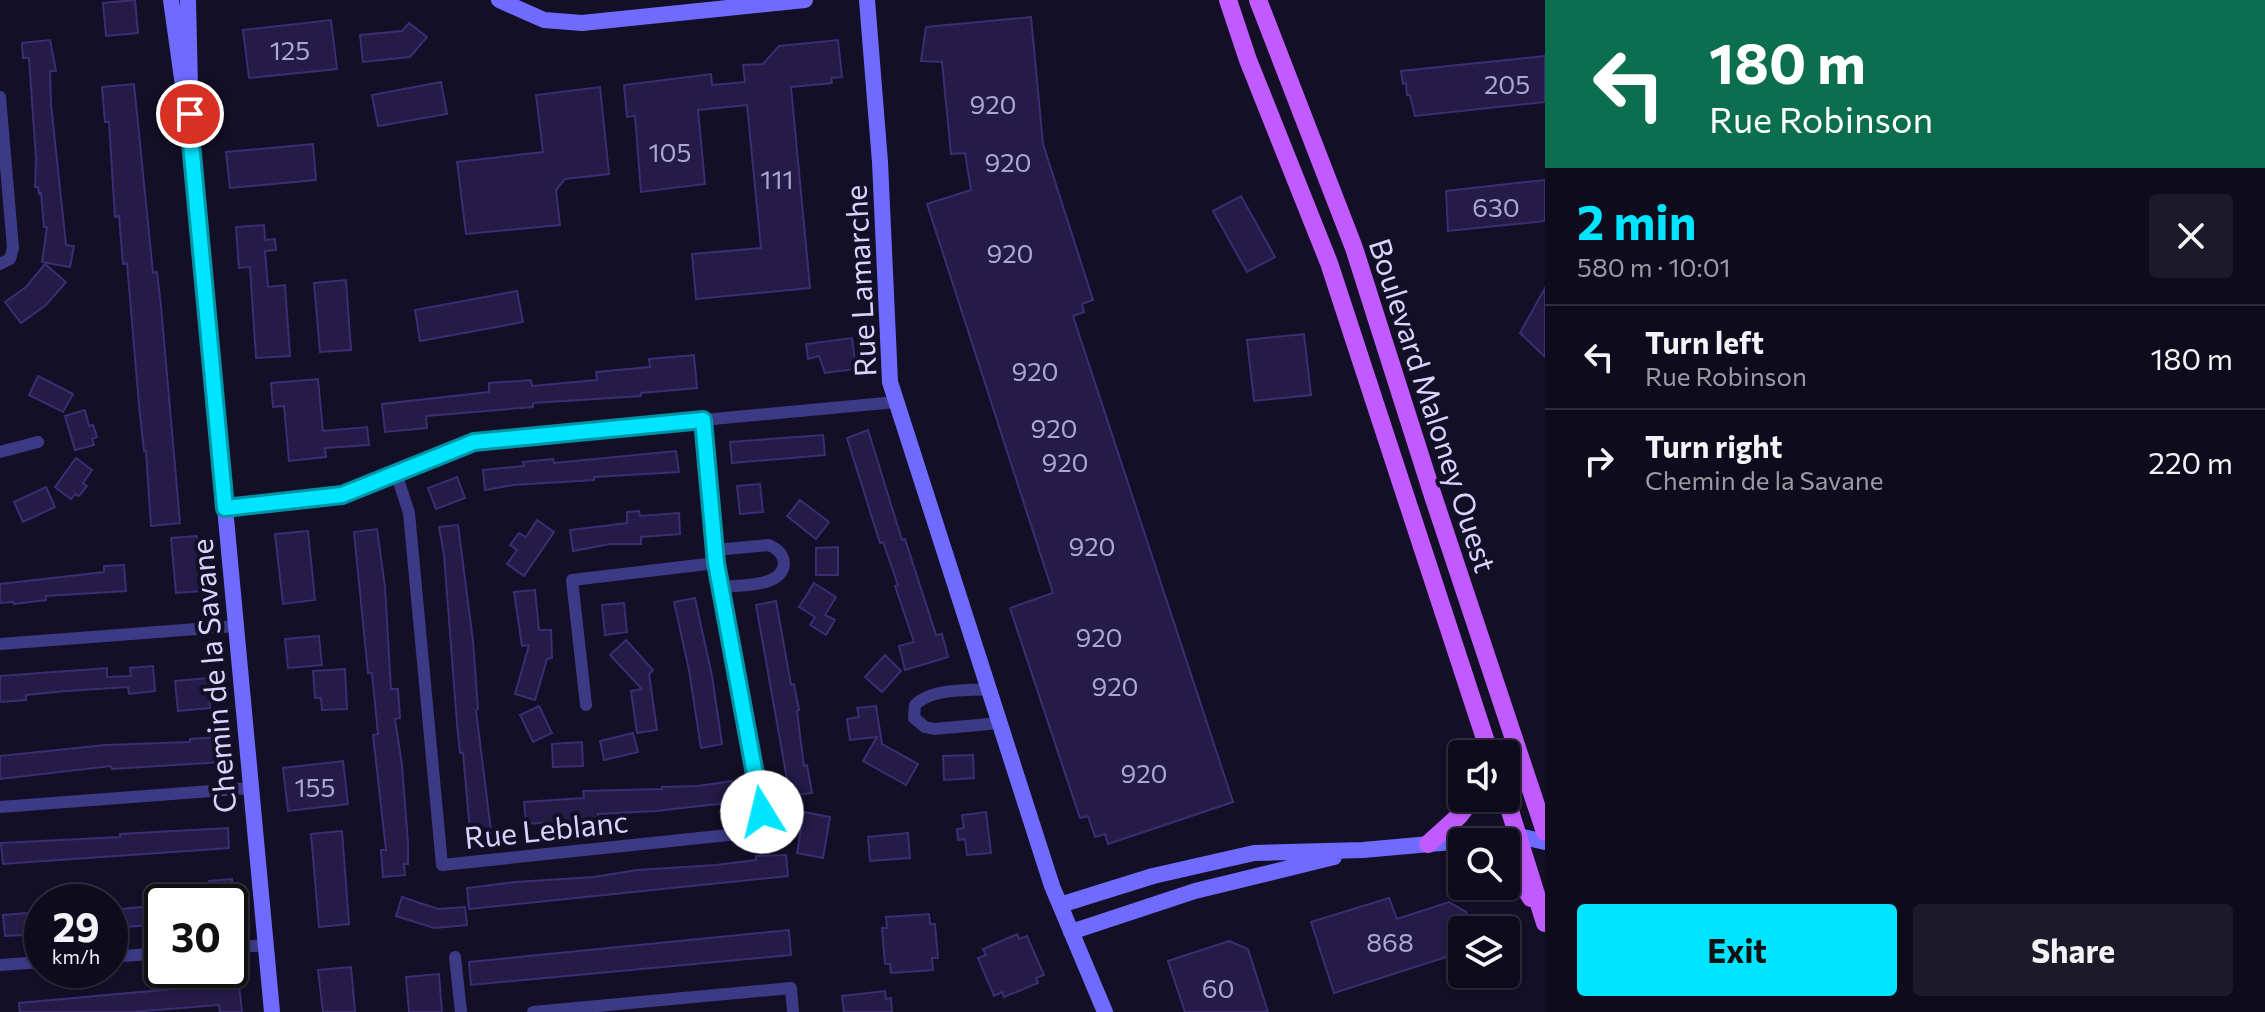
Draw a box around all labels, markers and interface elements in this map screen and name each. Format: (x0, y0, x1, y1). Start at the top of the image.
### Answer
text: 180 m (1709, 27, 1866, 96)
icon: left (1577, 32, 1681, 136)
house number: 125 (270, 34, 310, 65)
house number: 205 (1484, 68, 1530, 99)
pin (156, 80, 224, 148)
house number: 920 (969, 88, 1017, 119)
icon: arrive (168, 92, 212, 136)
text: Rue Robinson (1709, 96, 1933, 140)
house number: 105 (648, 136, 692, 167)
house number: 920 (984, 146, 1032, 177)
house number: 111 (760, 163, 794, 194)
street label: Rue Lamarche (835, 184, 883, 378)
house number: 630 (1472, 191, 1520, 222)
text: 2 min (1577, 191, 1697, 250)
button: close (2149, 194, 2233, 278)
street label: Boulevard Maloney Ouest (1362, 233, 1506, 577)
house number: 920 (986, 237, 1034, 268)
text: 580 m · 10:01 (1577, 251, 1731, 282)
text: Turn left (1645, 323, 1764, 360)
icon: left (1577, 335, 1621, 379)
text: 180 m (2150, 339, 2233, 376)
house number: 920 (1011, 355, 1059, 386)
text: Rue Robinson (1645, 360, 1807, 391)
house number: 920 (1030, 412, 1078, 443)
text: Turn right (1645, 427, 1782, 464)
icon: right (1577, 439, 1621, 483)
text: 220 m (2148, 443, 2233, 480)
house number: 920 (1041, 446, 1089, 477)
text: Chemin de la Savane (1645, 464, 1883, 495)
house number: 920 (1068, 530, 1116, 561)
street label: Chemin de la Savane (182, 537, 242, 815)
house number: 920 (1075, 621, 1123, 652)
house number: 920 (1091, 670, 1139, 701)
map controls (1448, 740, 1520, 988)
button: sound (1448, 740, 1520, 812)
house number: 920 (1120, 757, 1168, 788)
position arrow (720, 770, 804, 854)
house number: 155 (295, 771, 336, 802)
street label: Rue Leblanc (462, 801, 630, 855)
button: search (1448, 828, 1520, 900)
speed limit sign: 30 (144, 884, 248, 988)
text: 29 (52, 901, 100, 950)
button: Exit (1577, 904, 1897, 996)
button: Share (1913, 904, 2233, 996)
button: layers (1448, 916, 1520, 988)
house number: 868 (1366, 926, 1414, 957)
text: km/h (52, 944, 100, 968)
house number: 60 (1202, 972, 1234, 1003)

